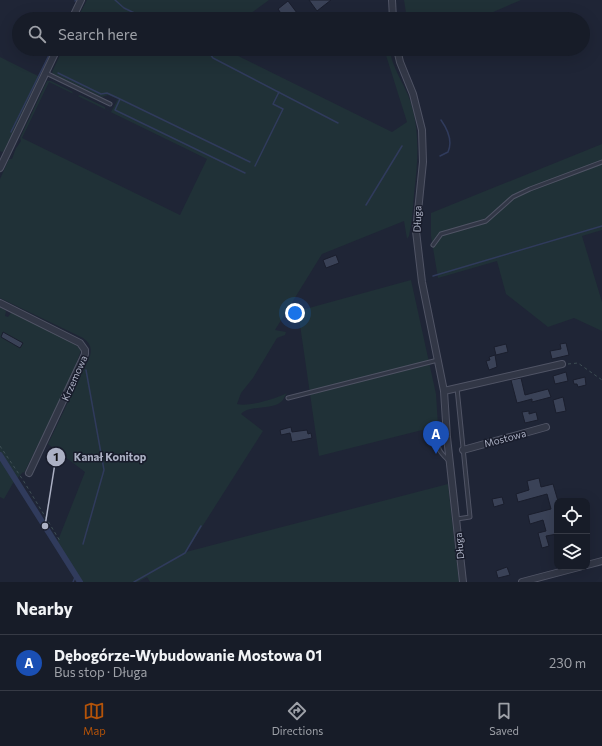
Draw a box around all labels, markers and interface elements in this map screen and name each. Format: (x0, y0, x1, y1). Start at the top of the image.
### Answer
search box (12, 12, 590, 56)
icon: search (26, 23, 48, 45)
text: Search here (58, 25, 137, 43)
street label: Długa (411, 206, 423, 232)
your location (285, 303, 305, 323)
street label: Krzemowa (59, 353, 89, 403)
pin: A (423, 421, 449, 454)
street label: Mostowa (483, 427, 527, 449)
callout: Kanał Konitop (46, 445, 154, 468)
text: 1 (53, 449, 59, 463)
text: Kanał Konitop (74, 450, 147, 463)
map controls (554, 498, 590, 570)
button: locate (554, 498, 590, 534)
street label: Długa (452, 532, 466, 560)
button: layers (554, 534, 590, 570)
text: Nearby (16, 598, 73, 619)
text: Dębogórze-Wybudowanie Mostowa 01 (54, 646, 322, 664)
text: A (24, 655, 34, 671)
text: 230 m (549, 655, 586, 671)
text: Bus stop · Długa (54, 664, 147, 680)
tab: Map (83, 700, 106, 737)
tab: Directions (272, 700, 323, 737)
tab: Saved (489, 700, 519, 737)

